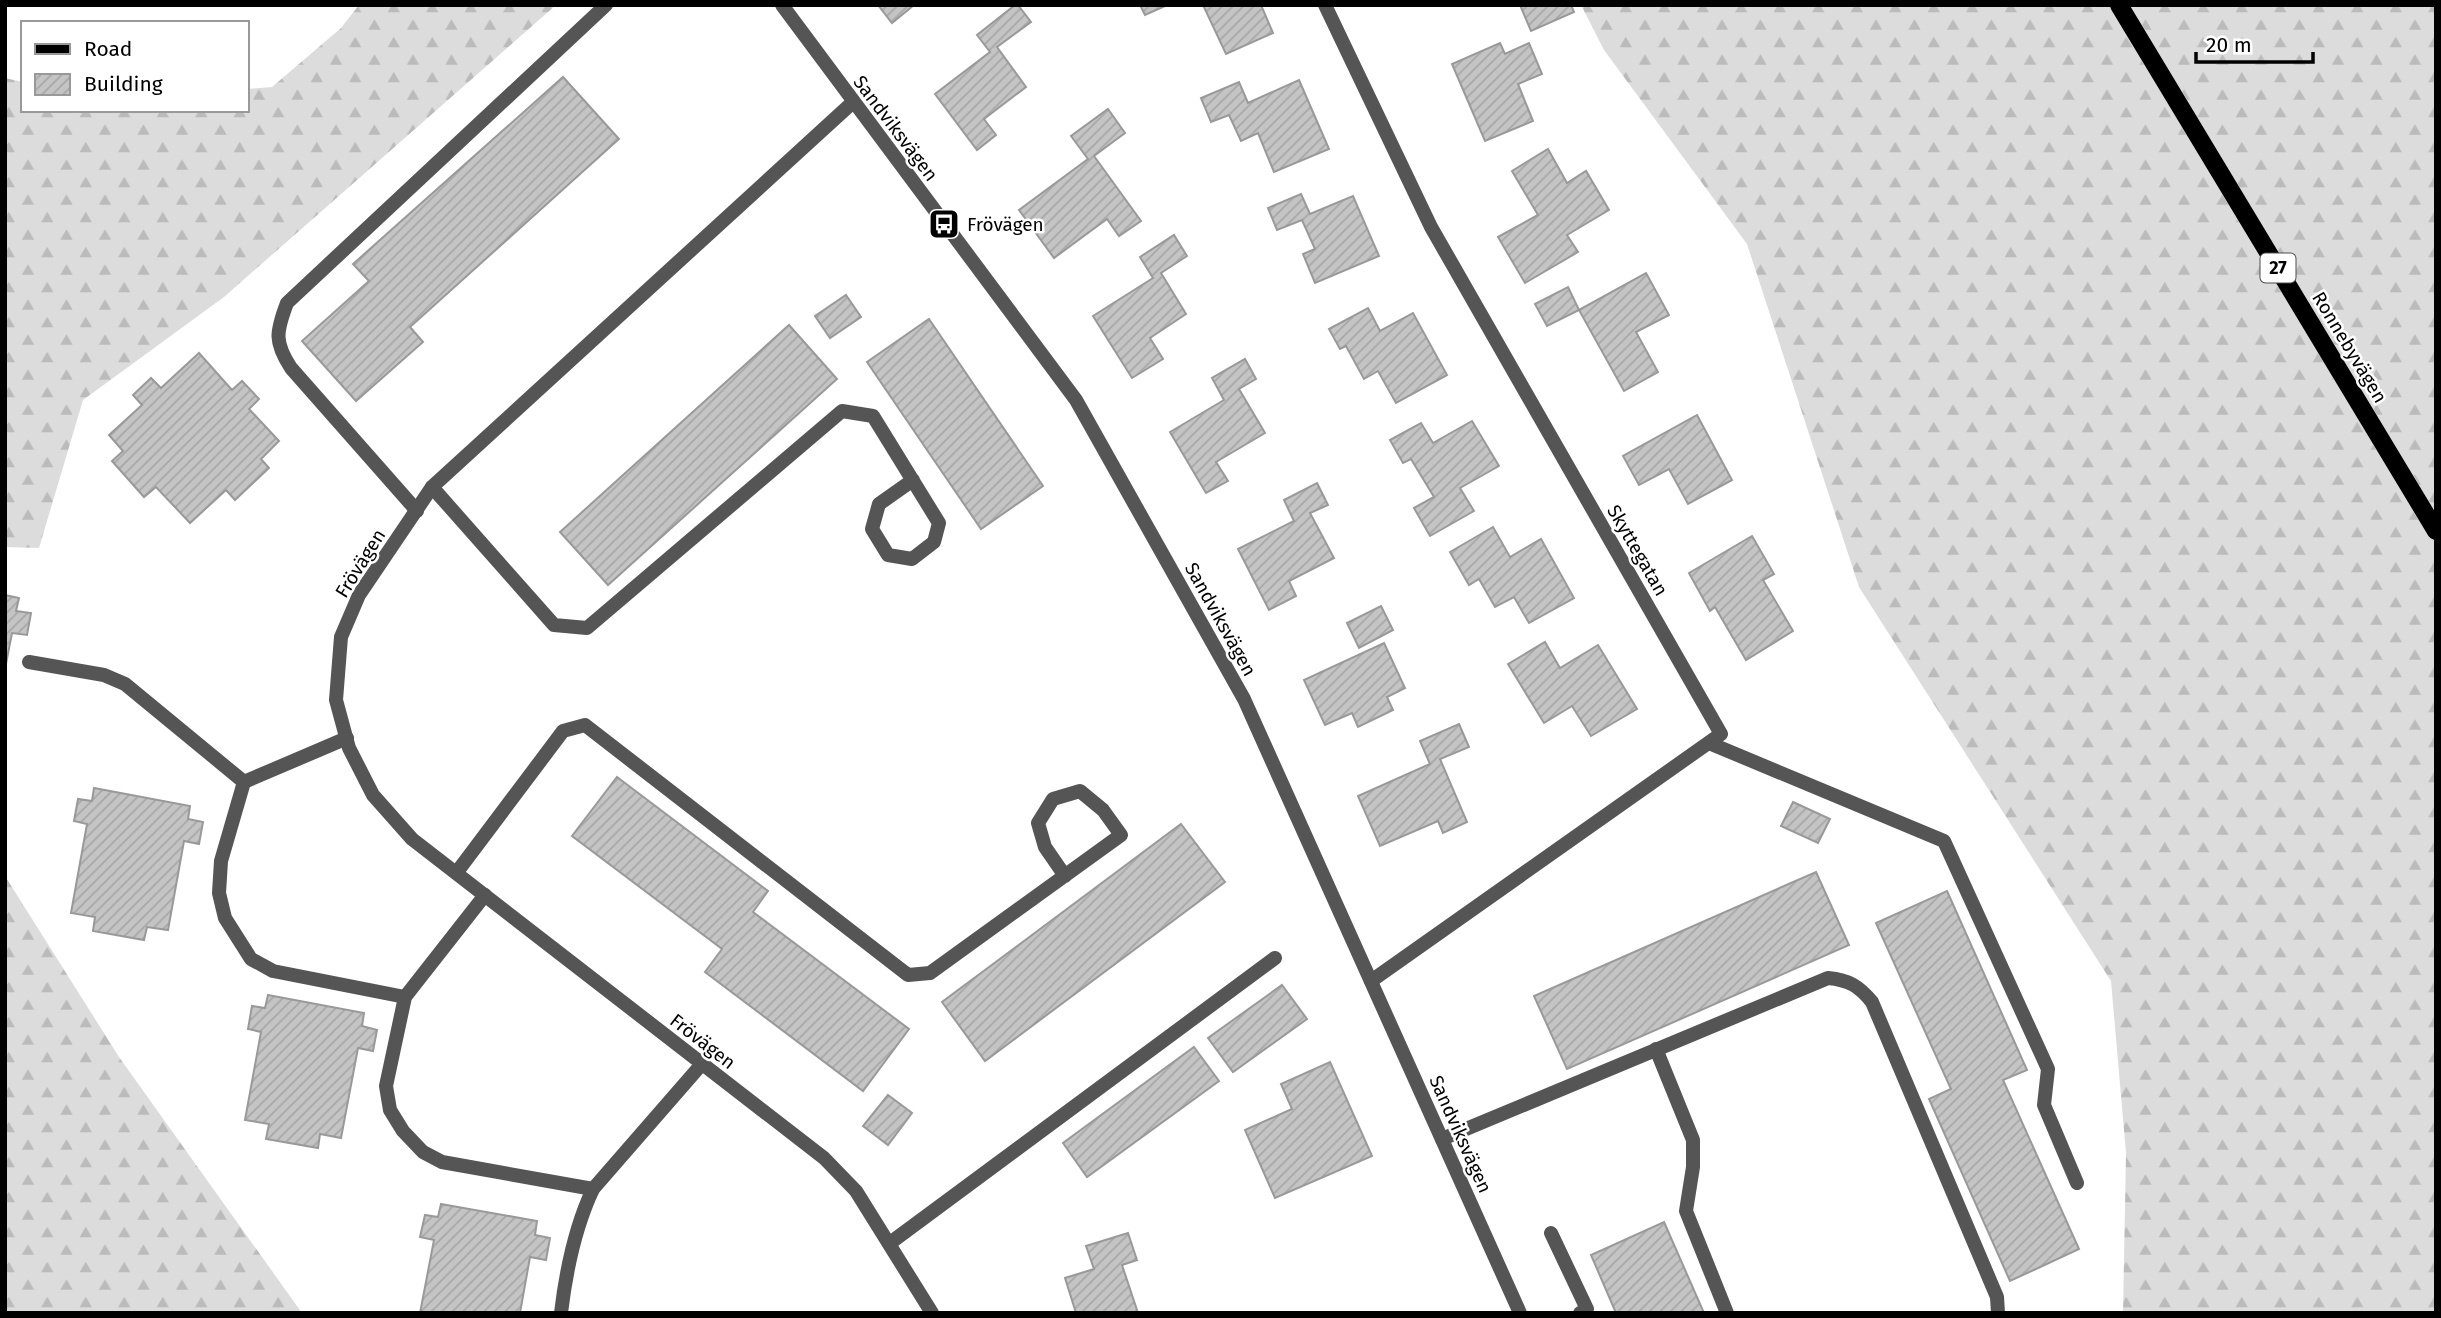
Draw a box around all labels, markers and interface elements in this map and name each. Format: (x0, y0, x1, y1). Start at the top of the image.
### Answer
legend (21, 21, 248, 112)
scale bar (2196, 21, 2313, 65)
text: 20 m (2206, 32, 2252, 58)
text: Road (84, 36, 132, 62)
text: Building (84, 71, 163, 97)
street label: Sandviksvägen (848, 71, 943, 186)
bus stop icon: Frövägen (927, 207, 961, 241)
place label: Frövägen (967, 213, 1044, 236)
road number: 27 (2260, 254, 2296, 282)
street label: Ronnebyvägen (2307, 287, 2392, 407)
street label: Skyttegatan (1602, 501, 1673, 600)
street label: Frövägen (330, 525, 391, 602)
street label: Sandviksvägen (1180, 558, 1261, 680)
street label: Frövägen (665, 1009, 740, 1074)
street label: Sandviksvägen (1424, 1072, 1497, 1197)

